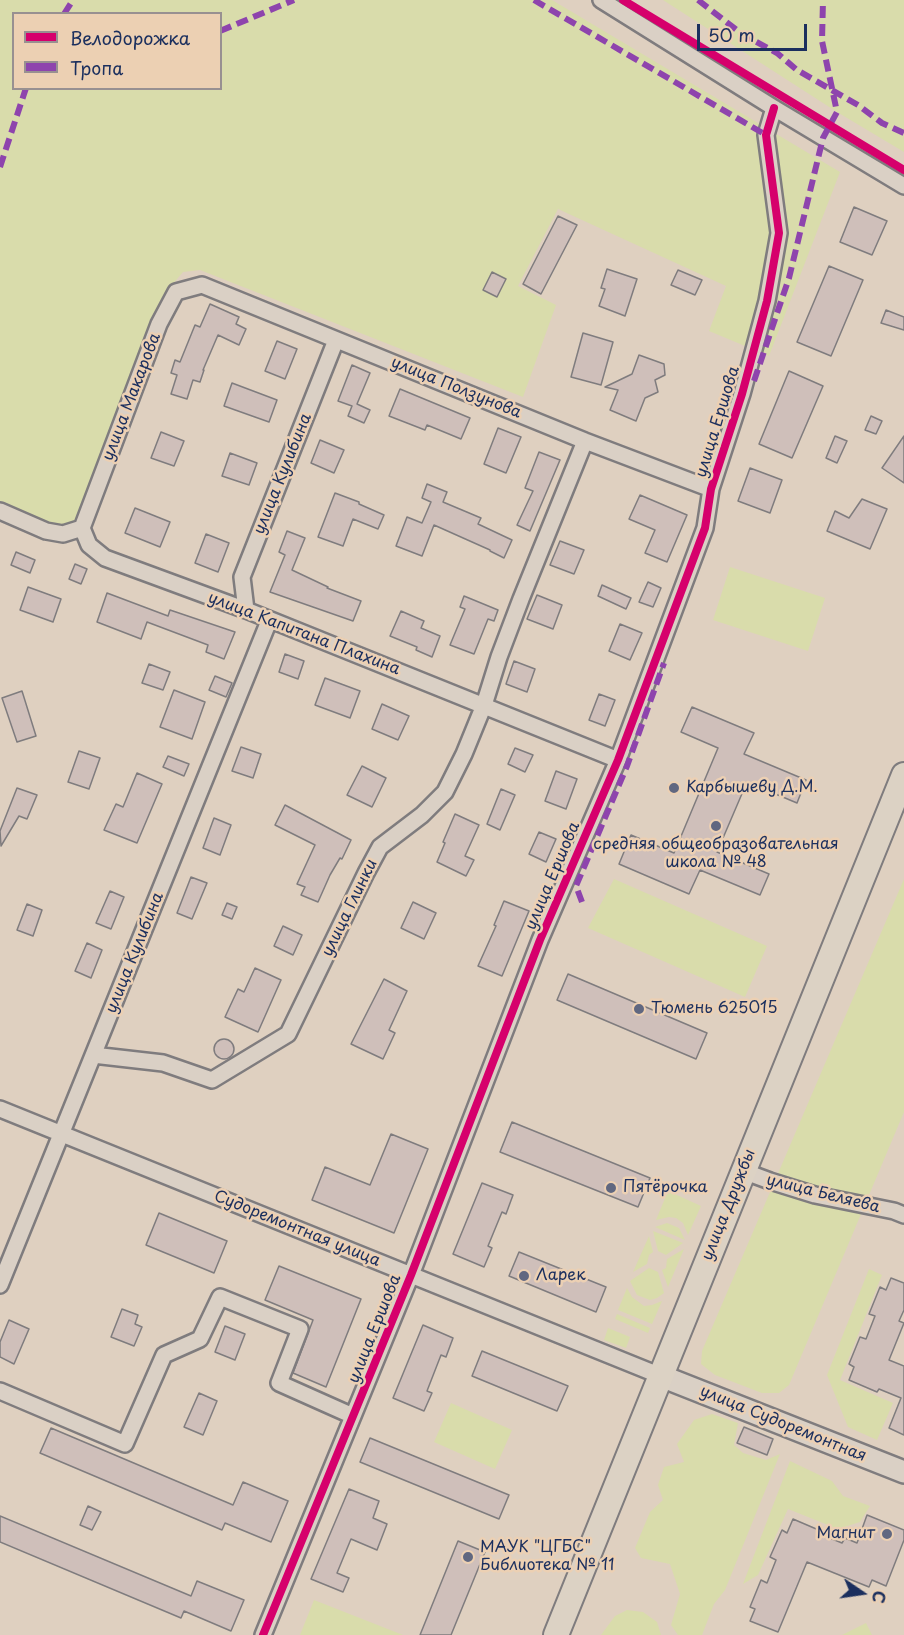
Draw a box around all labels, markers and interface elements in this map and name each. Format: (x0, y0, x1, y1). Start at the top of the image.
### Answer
legend (12, 12, 222, 90)
scale bar (700, 12, 810, 50)
text: 50 m (708, 21, 755, 48)
text: Велодорожка (70, 24, 190, 51)
text: Тропа (70, 54, 123, 81)
street label: улица Макарова (99, 330, 165, 464)
street label: улица Ползунова (388, 353, 524, 423)
street label: улица Ершова (692, 364, 744, 480)
street label: улица Кулибина (250, 411, 316, 537)
street label: улица Капитана Плахина (205, 588, 403, 680)
place label: Карбышеву Д.М. (686, 778, 818, 798)
marker: Карбышеву Д.М. (667, 781, 681, 795)
street label: улица Ершова (522, 819, 584, 933)
marker: средняя общеобразовательная школа № 48 (709, 819, 723, 833)
place label: средняя общеобразовательная школа № 48 (593, 835, 839, 873)
street label: улица Глинки (318, 856, 382, 960)
street label: улица Кулибина (102, 890, 168, 1016)
place label: Тюмень 625015 (651, 999, 778, 1019)
marker: Тюмень 625015 (632, 1002, 646, 1016)
street label: улица Дружбы (698, 1147, 760, 1263)
street label: улица Беляева (764, 1171, 882, 1217)
place label: Пятёрочка (623, 1178, 708, 1198)
marker: Пятёрочка (604, 1181, 618, 1195)
street label: Судоремонтная улица (211, 1187, 383, 1271)
place label: Ларек (536, 1266, 586, 1286)
marker: Ларек (517, 1269, 531, 1283)
street label: улица Ершова (344, 1272, 406, 1386)
street label: улица Судоремонтная (697, 1382, 869, 1466)
place label: Магнит (816, 1524, 875, 1544)
marker: Магнит (880, 1527, 894, 1541)
place label: МАУК "ЦГБС" Библиотека № 11 (480, 1538, 614, 1576)
marker: МАУК "ЦГБС" Библиотека № 11 (461, 1550, 475, 1564)
north arrow (832, 1563, 892, 1623)
text: С (866, 1588, 893, 1606)

